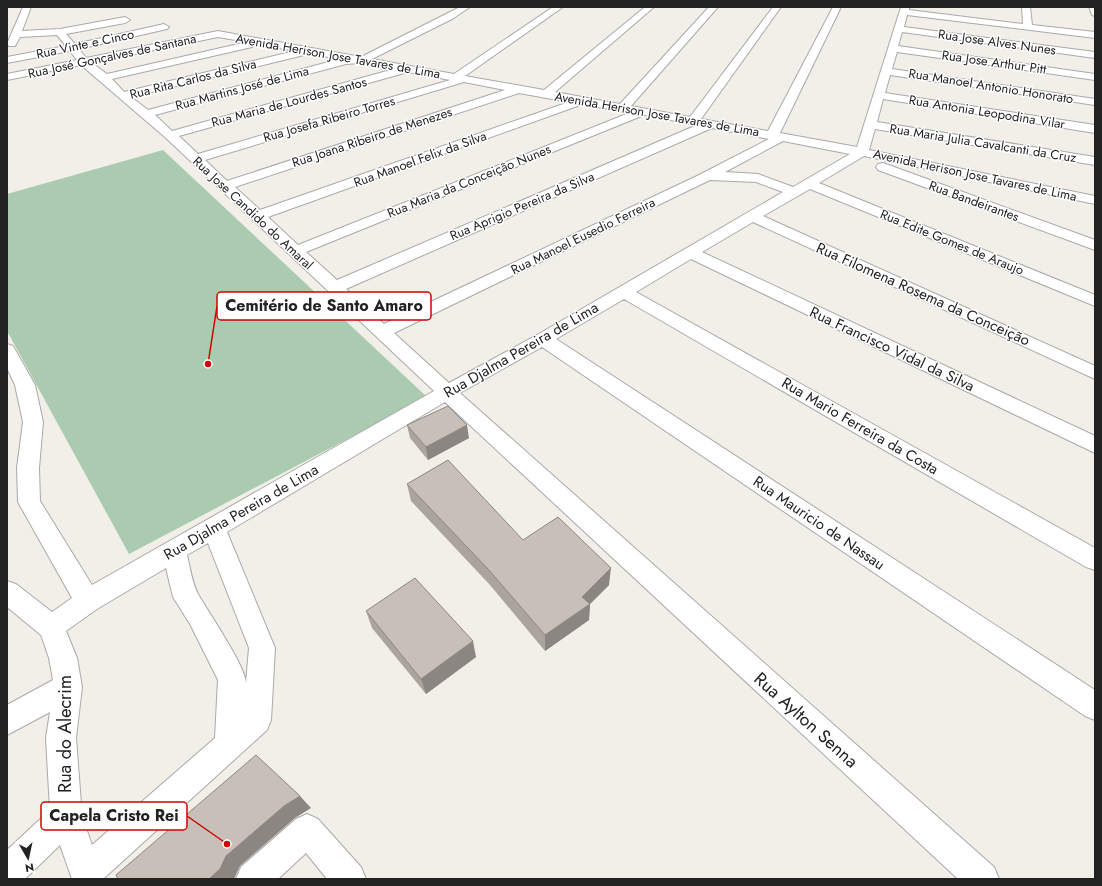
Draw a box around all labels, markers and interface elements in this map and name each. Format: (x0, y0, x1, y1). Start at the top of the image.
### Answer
street label: Rua Vinte e Cinco (34, 24, 136, 64)
street label: Rua Jose Alves Nunes (937, 24, 1057, 60)
street label: Rua José Gonçalves de Santana (26, 29, 198, 83)
street label: Avenida Herison Jose Tavares de Lima (234, 29, 442, 83)
street label: Rua Jose Arthur Pitt (941, 45, 1048, 79)
street label: Rua Rita Carlos da Silva (128, 54, 258, 104)
street label: Rua Martins José de Lima (173, 61, 311, 115)
street label: Rua Manoel Antonio Honorato (907, 64, 1075, 108)
street label: Rua Maria de Lourdes Santos (209, 72, 369, 132)
street label: Avenida Herison Jose Tavares de Lima (553, 87, 761, 141)
street label: Rua Antonia Leopodina Vilar (908, 90, 1067, 134)
street label: Rua Josefa Ribeiro Torres (261, 91, 397, 147)
street label: Rua Joana Ribeiro de Menezes (289, 102, 455, 172)
street label: Rua Maria Julia Cavalcanti da Cruz (888, 119, 1078, 167)
street label: Rua Manoel Felix da Silva (351, 126, 489, 192)
street label: Rua Maria da Conceição Nunes (384, 139, 554, 223)
street label: Avenida Herison Jose Tavares de Lima (872, 144, 1078, 206)
street label: Rua Jose Candido do Amaral (189, 152, 317, 274)
street label: Rua Aprigio Pereira da Silva (447, 167, 597, 245)
street label: Rua Bandeirantes (926, 176, 1022, 226)
street label: Rua Manoel Eusedio Ferreira (508, 193, 658, 279)
street label: Rua Edite Gomes de Araujo (877, 204, 1027, 280)
street label: Rua Filomena Rosema da Conceição (813, 237, 1033, 351)
callout: Cemitério de Santo Amaro (217, 292, 431, 320)
text: Cemitério de Santo Amaro (225, 294, 423, 317)
street label: Rua Djalma Pereira de Lima (440, 297, 602, 403)
street label: Rua Francisco Vidal da Silva (806, 301, 978, 397)
street label: Rua Mario Ferreira da Costa (777, 372, 943, 480)
street label: Rua Djalma Pereira de Lima (160, 459, 322, 565)
street label: Rua Mauricio de Nassau (749, 471, 889, 575)
street label: Rua Aylton Senna (748, 666, 864, 774)
street label: Rua do Alecrim (52, 675, 78, 793)
callout: Capela Cristo Rei (41, 802, 187, 830)
text: Capela Cristo Rei (49, 804, 179, 827)
north arrow (8, 838, 48, 878)
text: N (24, 859, 35, 876)

